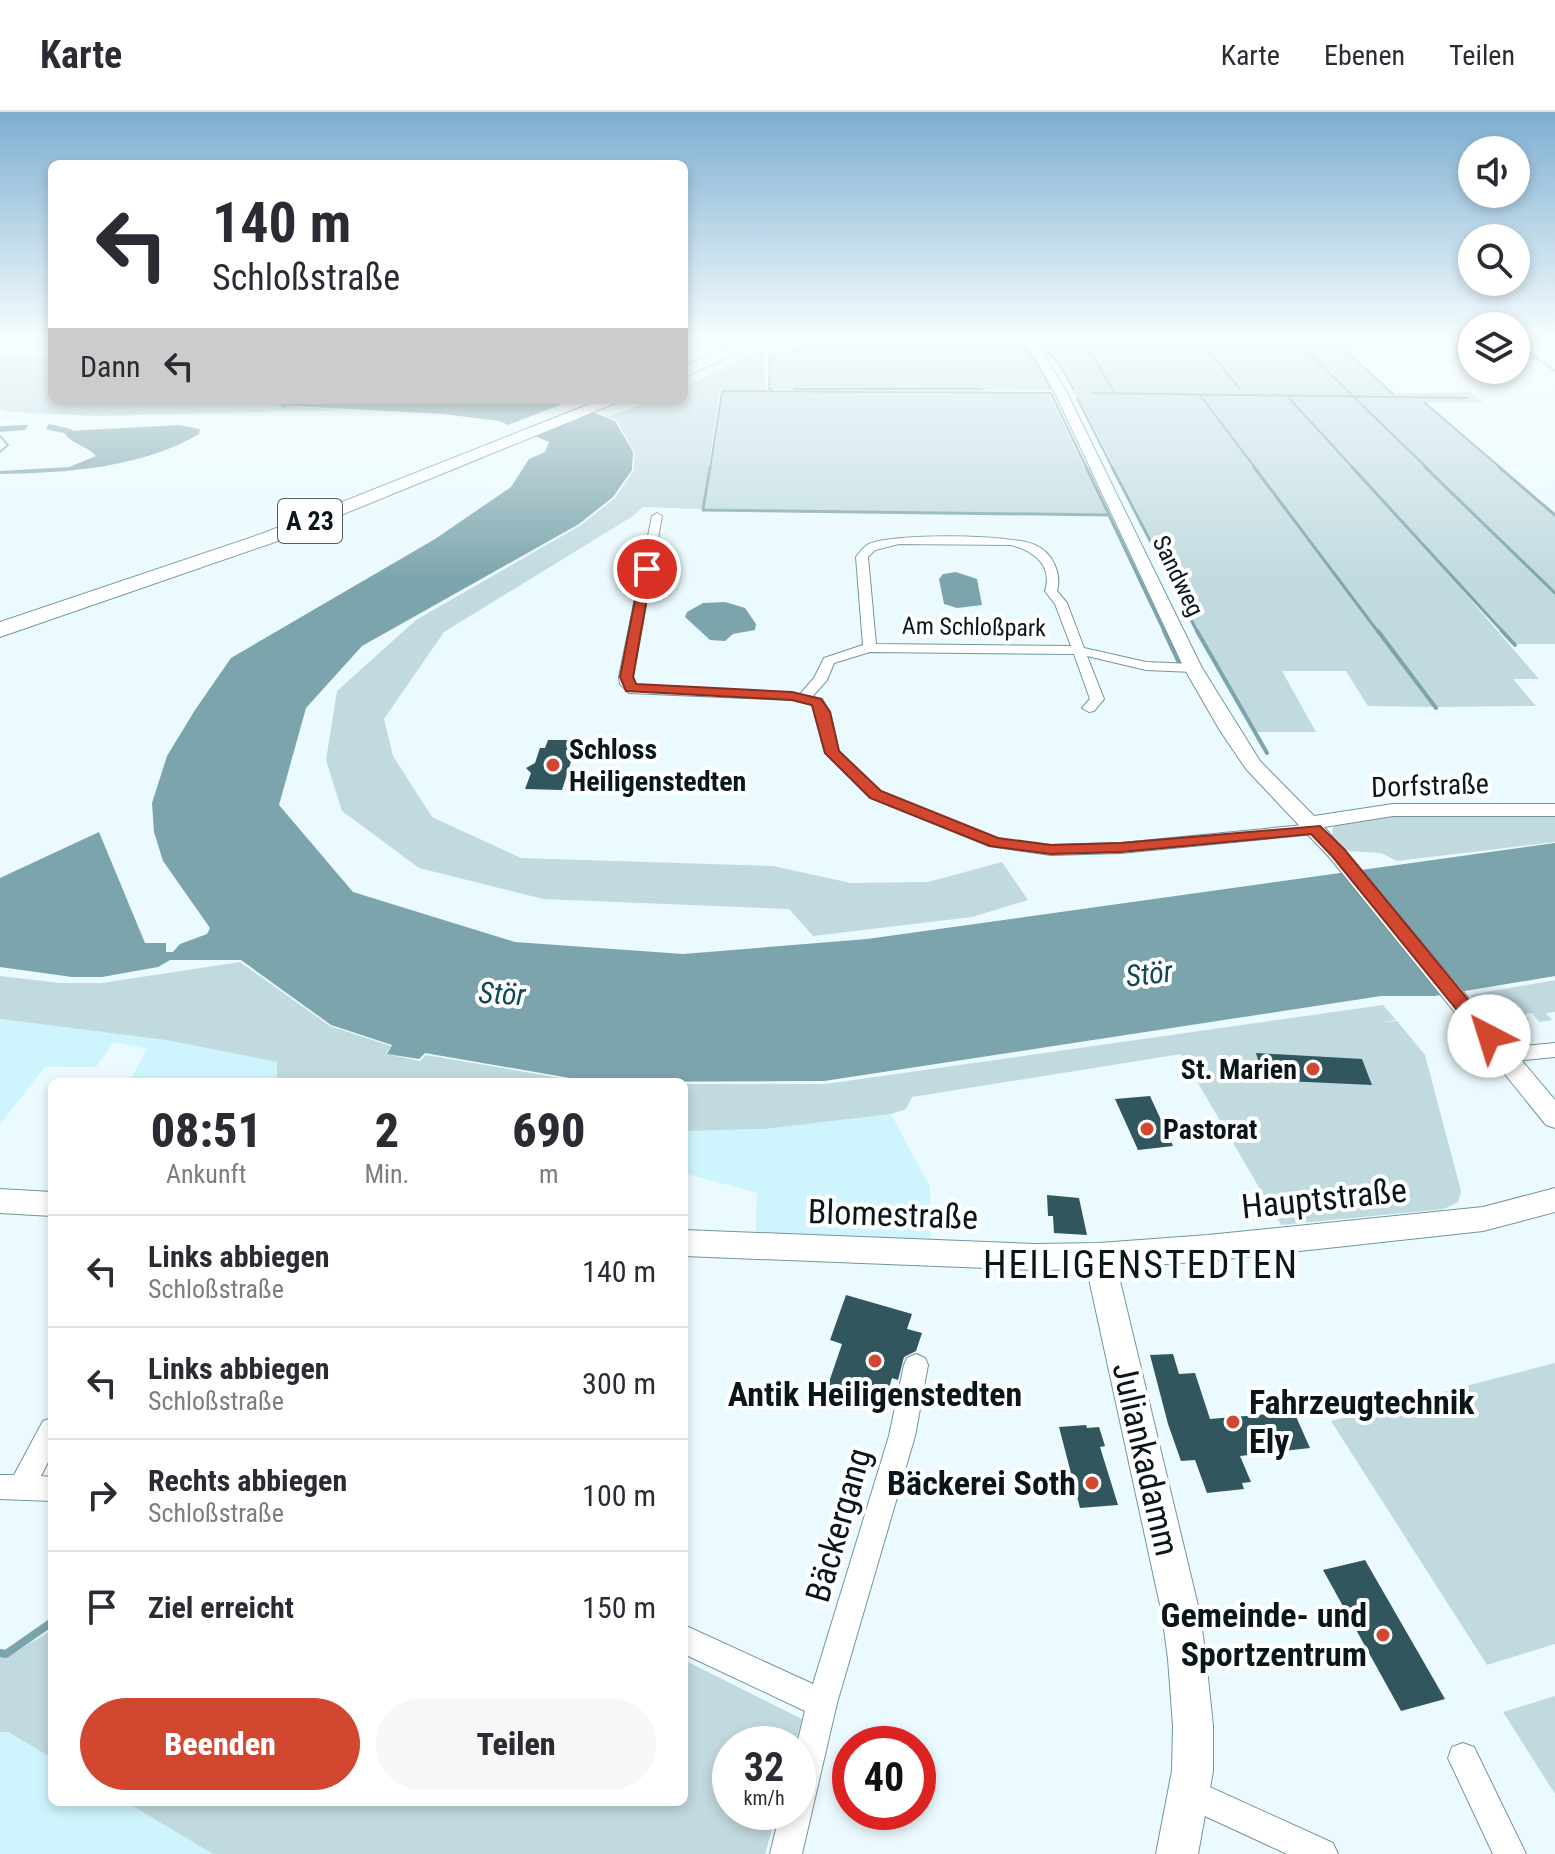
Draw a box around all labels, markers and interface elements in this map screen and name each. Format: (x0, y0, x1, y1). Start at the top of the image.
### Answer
text: Karte (40, 33, 122, 77)
text: Karte (1221, 39, 1280, 72)
text: Ebenen (1324, 39, 1405, 72)
text: Teilen (1449, 39, 1515, 72)
map controls (1458, 136, 1530, 384)
button: sound (1458, 136, 1530, 208)
text: 140 m (212, 190, 351, 256)
icon: left (80, 192, 184, 296)
button: search (1458, 224, 1530, 296)
text: Schloßstraße (212, 257, 400, 299)
button: layers (1458, 312, 1530, 384)
icon: left (157, 344, 201, 388)
text: Dann (80, 349, 141, 384)
road number: A 23 (278, 499, 342, 543)
street label: Sandweg (1147, 531, 1209, 621)
pin (613, 535, 681, 603)
icon: arrive (625, 547, 669, 591)
street label: Am Schloßpark (902, 612, 1046, 642)
place label: Schloss Heiligenstedten (569, 733, 746, 798)
marker: Schloss Heiligenstedten (544, 756, 562, 774)
street label: Dorfstraße (1371, 767, 1489, 804)
water label: Stör (1124, 953, 1175, 994)
water label: Stör (478, 975, 527, 1012)
position arrow (1447, 994, 1531, 1078)
place label: St. Marien (1181, 1053, 1297, 1086)
marker: St. Marien (1304, 1060, 1322, 1078)
text: 08:51 (151, 1102, 262, 1159)
text: 2 (375, 1102, 399, 1159)
text: 690 (512, 1102, 585, 1159)
place label: Pastorat (1163, 1113, 1257, 1146)
marker: Pastorat (1138, 1120, 1156, 1138)
text: Ankunft (166, 1159, 246, 1189)
text: Min. (364, 1159, 409, 1189)
text: m (539, 1159, 559, 1189)
street label: Hauptstraße (1239, 1169, 1409, 1227)
street label: Blomestraße (807, 1191, 979, 1237)
text: Links abbiegen (148, 1239, 330, 1274)
district label: HEILIGENSTEDTEN (983, 1243, 1299, 1287)
icon: left (80, 1249, 124, 1293)
text: 140 m (582, 1254, 656, 1289)
text: Schloßstraße (148, 1274, 284, 1304)
text: Links abbiegen (148, 1351, 330, 1386)
marker: Antik Heiligenstedten (866, 1352, 884, 1370)
street label: Juliankadamm (1104, 1358, 1188, 1560)
icon: left (80, 1361, 124, 1405)
text: 300 m (582, 1366, 656, 1401)
place label: Antik Heiligenstedten (728, 1374, 1022, 1414)
place label: Fahrzeugtechnik Ely (1249, 1382, 1475, 1461)
text: Schloßstraße (148, 1386, 284, 1416)
marker: Fahrzeugtechnik Ely (1224, 1413, 1242, 1431)
street label: Bäckergang (797, 1444, 879, 1606)
text: Rechts abbiegen (148, 1463, 347, 1498)
place label: Bäckerei Soth (887, 1463, 1076, 1503)
icon: right (80, 1473, 124, 1517)
marker: Bäckerei Soth (1083, 1474, 1101, 1492)
text: 100 m (582, 1478, 656, 1513)
text: Schloßstraße (148, 1498, 284, 1528)
icon: arrive (80, 1585, 124, 1629)
text: Ziel erreicht (148, 1590, 294, 1625)
text: 150 m (582, 1590, 656, 1625)
place label: Gemeinde- und Sportzentrum (1161, 1595, 1367, 1674)
marker: Gemeinde- und Sportzentrum (1374, 1626, 1392, 1644)
button: Beenden (80, 1698, 360, 1790)
button: Teilen (376, 1698, 656, 1790)
speed limit sign: 40 (832, 1726, 936, 1830)
text: 32 (744, 1744, 784, 1791)
text: km/h (743, 1786, 785, 1810)

